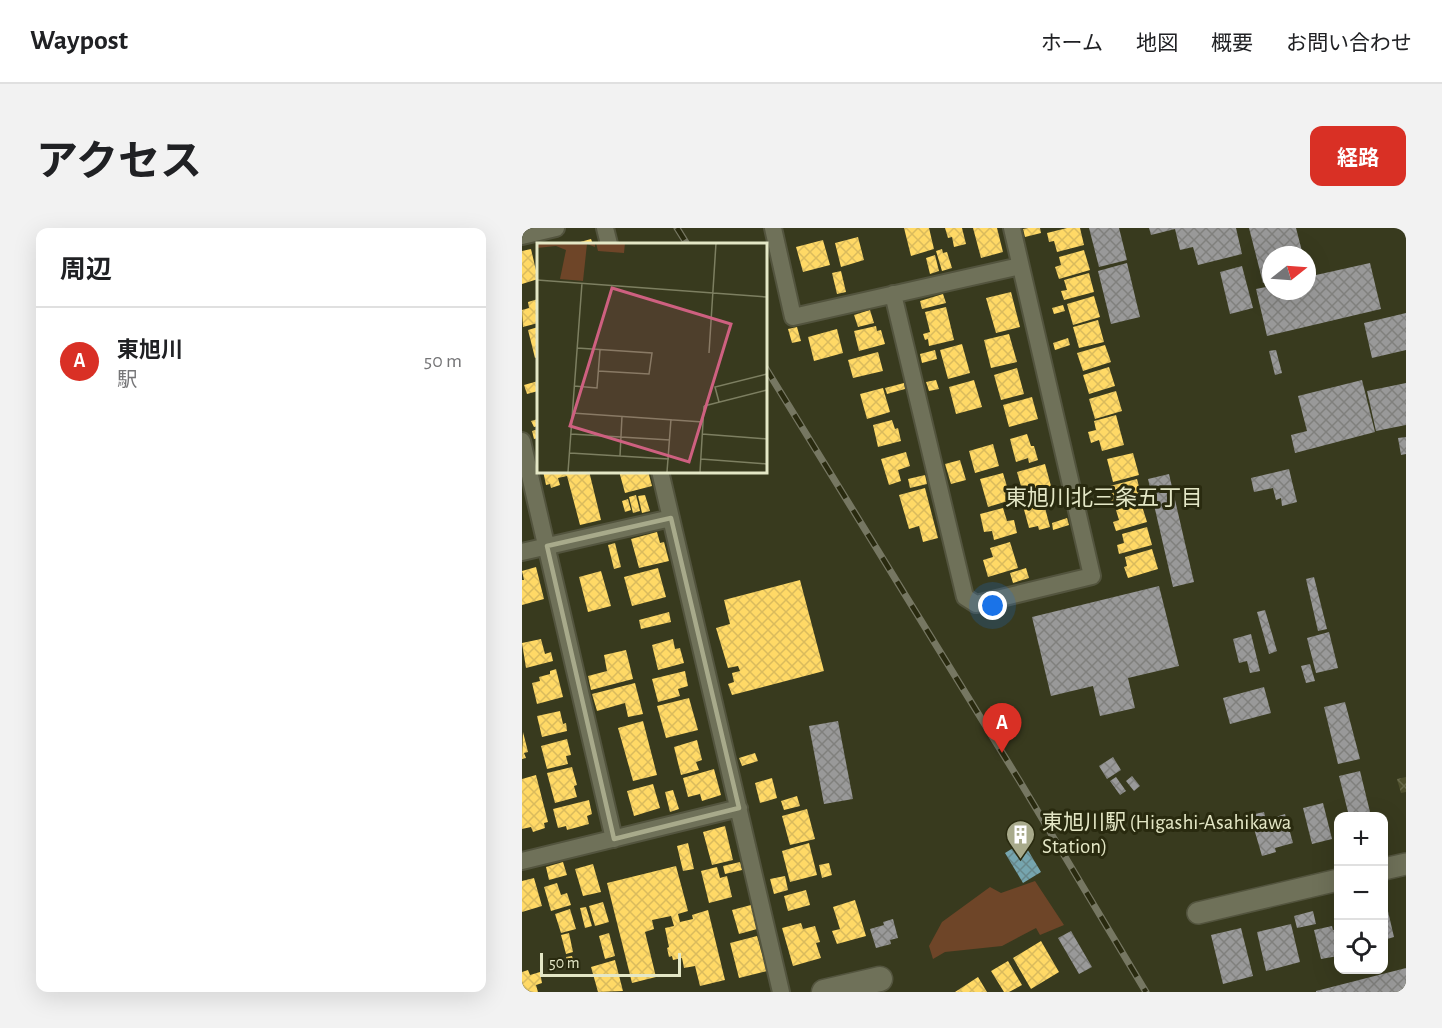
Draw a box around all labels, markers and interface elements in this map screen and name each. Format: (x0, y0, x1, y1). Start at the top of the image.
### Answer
text: Waypost (30, 27, 128, 55)
text: ホーム (1041, 33, 1103, 54)
text: 地図 (1136, 33, 1178, 54)
text: 概要 (1211, 33, 1253, 54)
text: お問い合わせ (1286, 33, 1412, 54)
button: 経路 (1310, 126, 1406, 186)
text: アクセス (36, 141, 202, 183)
inset map (537, 243, 766, 472)
north arrow (1262, 246, 1316, 300)
text: 周辺 (60, 257, 112, 283)
text: 東旭川 (117, 339, 183, 361)
text: A (74, 351, 86, 371)
text: 50 m (424, 351, 462, 371)
text: 駅 (117, 370, 137, 390)
district label: 東旭川北三条五丁目 (1005, 486, 1203, 509)
your location (978, 591, 1007, 620)
pin: A (982, 704, 1022, 753)
place label: 東旭川駅 (Higashi-Asahikawa Station) (1042, 811, 1292, 857)
map controls (1334, 812, 1388, 974)
button: + (1334, 812, 1388, 866)
building icon: 東旭川駅 (Higashi-Asahikawa Station) (1005, 818, 1037, 860)
button: − (1334, 866, 1388, 920)
button: locate (1334, 920, 1388, 974)
scale bar (540, 950, 681, 978)
text: 50 m (549, 955, 580, 971)

